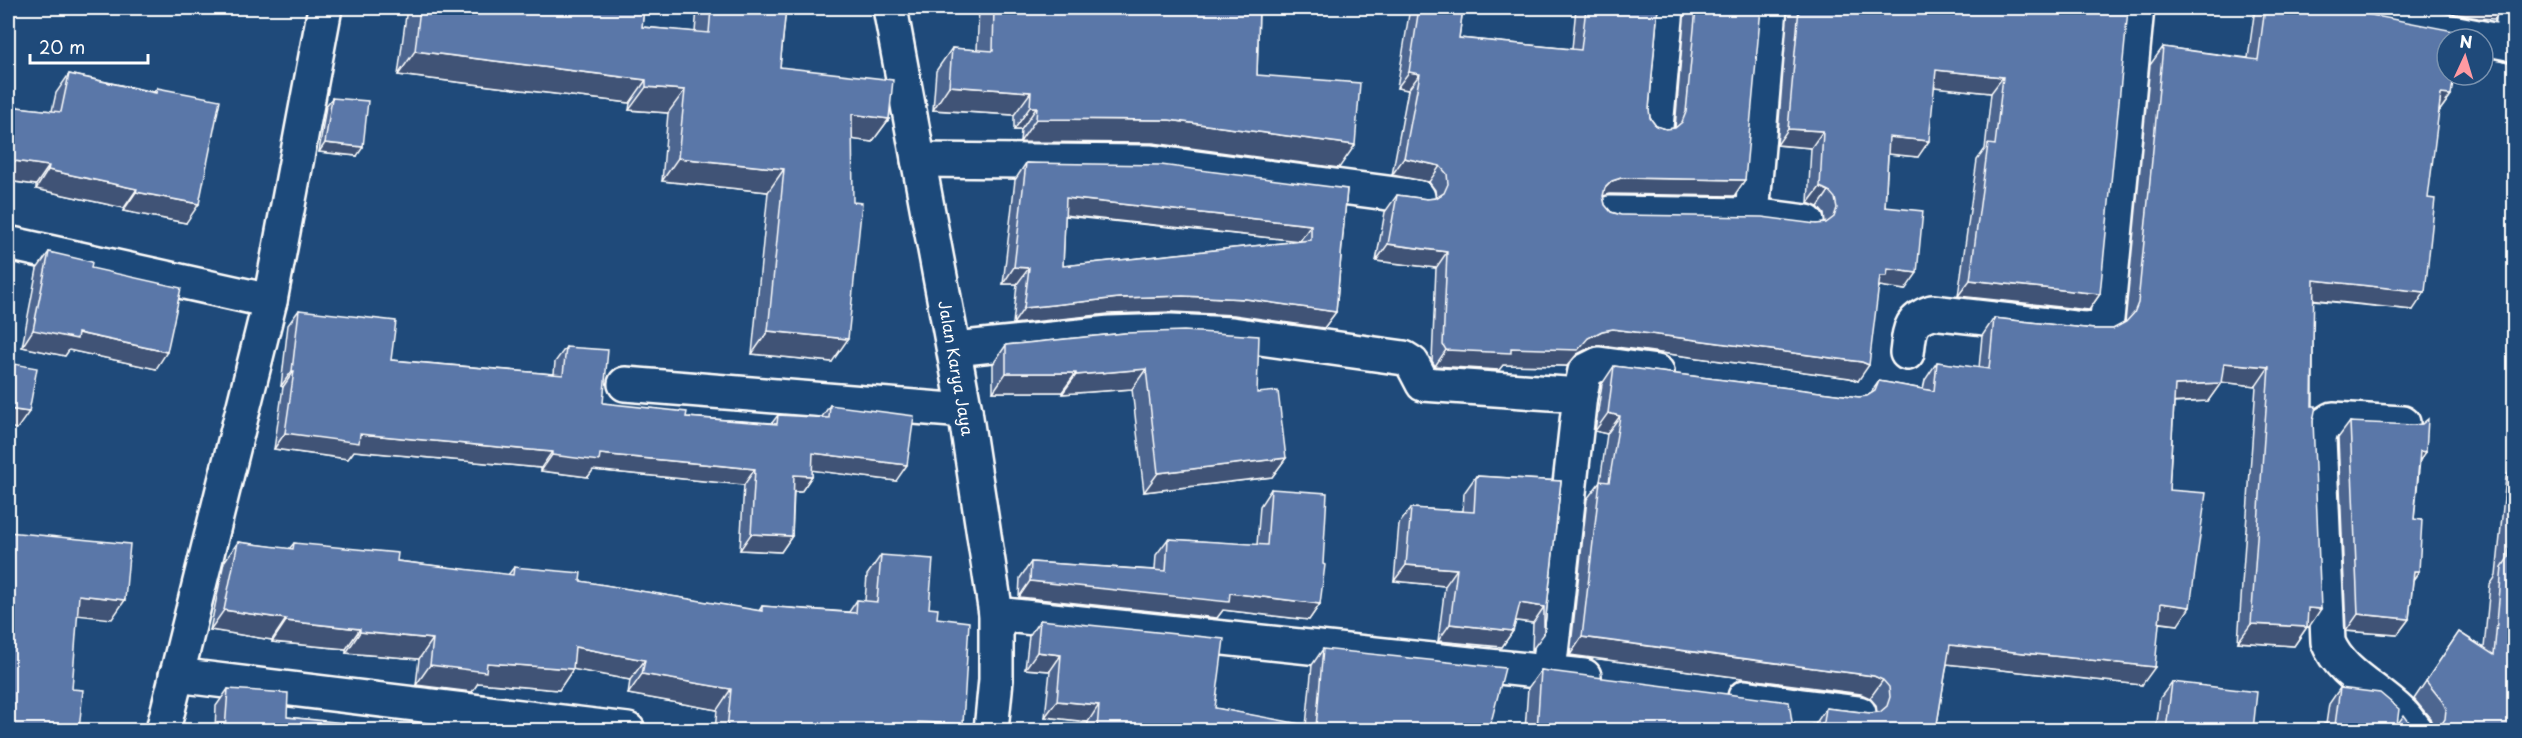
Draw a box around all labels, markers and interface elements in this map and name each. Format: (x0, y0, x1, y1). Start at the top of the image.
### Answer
scale bar (30, 27, 148, 65)
north arrow (2435, 27, 2495, 87)
text: N (2459, 29, 2473, 53)
text: 20 m (39, 33, 85, 60)
street label: Jalan Karya Jaya (933, 298, 981, 438)

